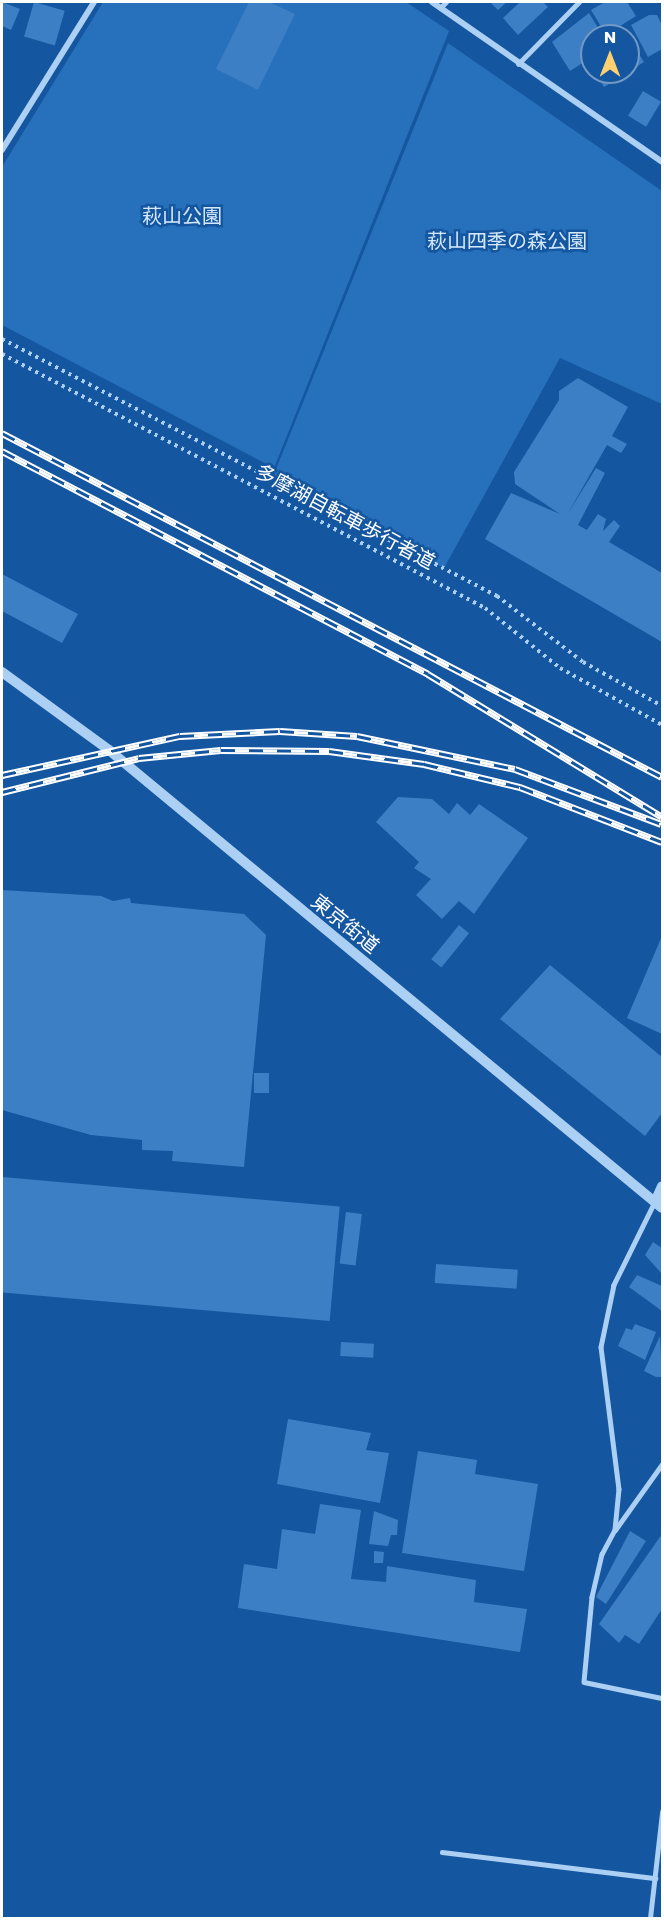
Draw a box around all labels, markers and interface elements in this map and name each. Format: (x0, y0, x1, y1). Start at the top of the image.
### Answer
north arrow (580, 24, 640, 84)
text: N (604, 26, 616, 49)
park label: 萩山公園 (142, 204, 222, 228)
park label: 萩山四季の森公園 (427, 229, 587, 253)
street label: 多摩湖自転車歩行者道 (251, 459, 439, 575)
street label: 東京街道 (306, 890, 384, 958)

